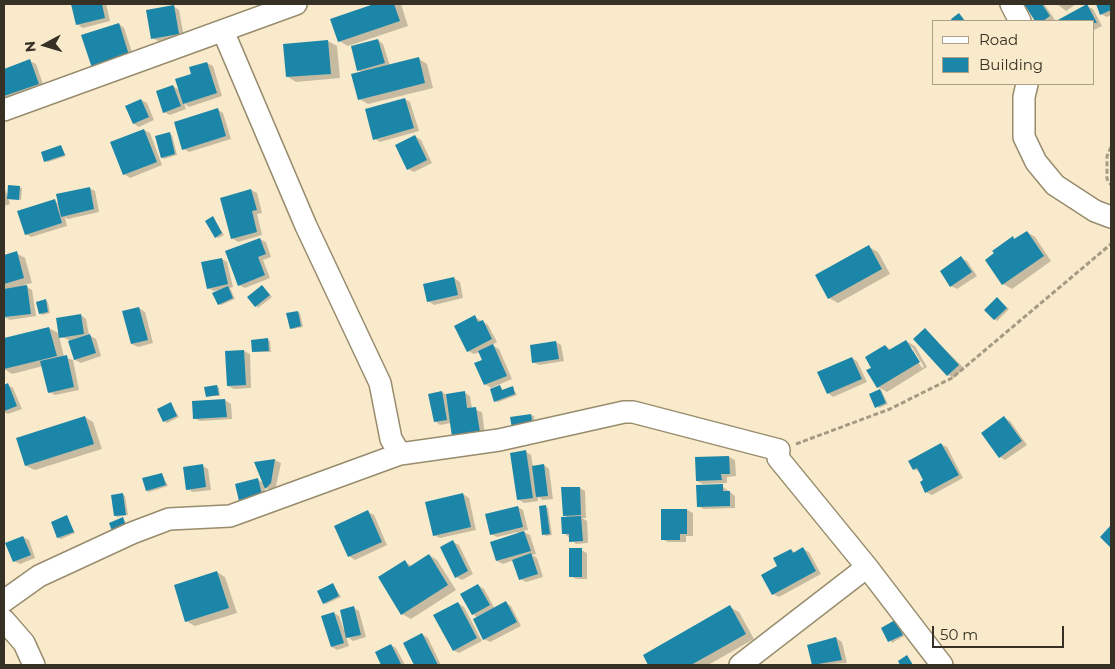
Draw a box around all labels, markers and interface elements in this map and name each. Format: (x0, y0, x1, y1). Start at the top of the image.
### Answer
north arrow (20, 20, 70, 70)
legend (932, 20, 1095, 85)
text: Road (979, 30, 1018, 49)
text: N (21, 40, 40, 53)
text: Building (979, 55, 1043, 74)
scale bar (935, 616, 1068, 648)
text: 50 m (940, 625, 978, 644)

